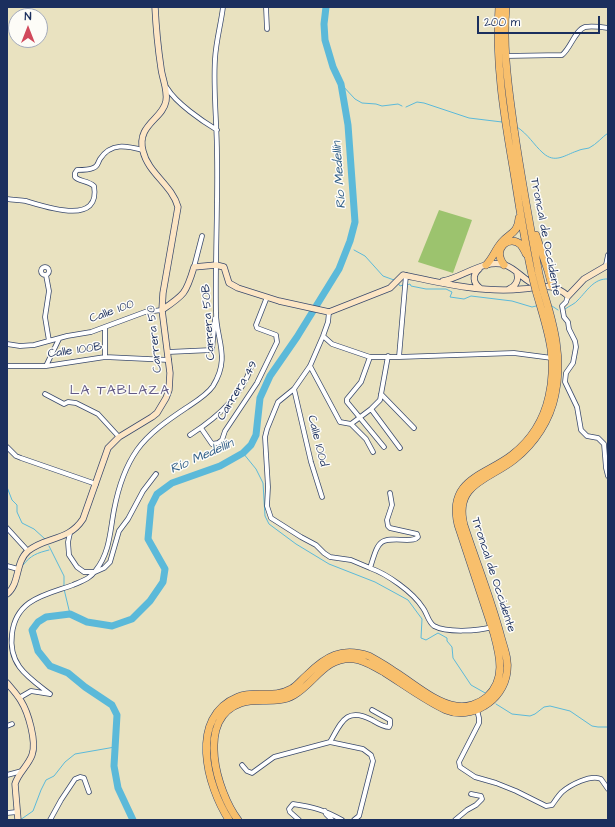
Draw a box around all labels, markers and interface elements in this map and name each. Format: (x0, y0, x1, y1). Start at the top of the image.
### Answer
north arrow (8, 8, 48, 48)
scale bar (479, 8, 602, 34)
text: N (25, 9, 31, 24)
text: 200 m (484, 14, 520, 31)
water label: Río Medellín (330, 141, 350, 209)
street label: Troncal de Occidente (527, 177, 563, 297)
street label: Carrera 50B (199, 283, 219, 361)
street label: Calle 100 (88, 297, 136, 327)
street label: Carrera 50 (144, 304, 166, 374)
street label: Calle 100B (47, 340, 103, 362)
street label: Carrera 49 (215, 359, 261, 423)
district label: LA TABLAZA (70, 383, 170, 399)
street label: Calle 100d (304, 414, 330, 468)
water label: Río Medellín (168, 436, 236, 478)
street label: Troncal de Occidente (468, 516, 518, 634)

